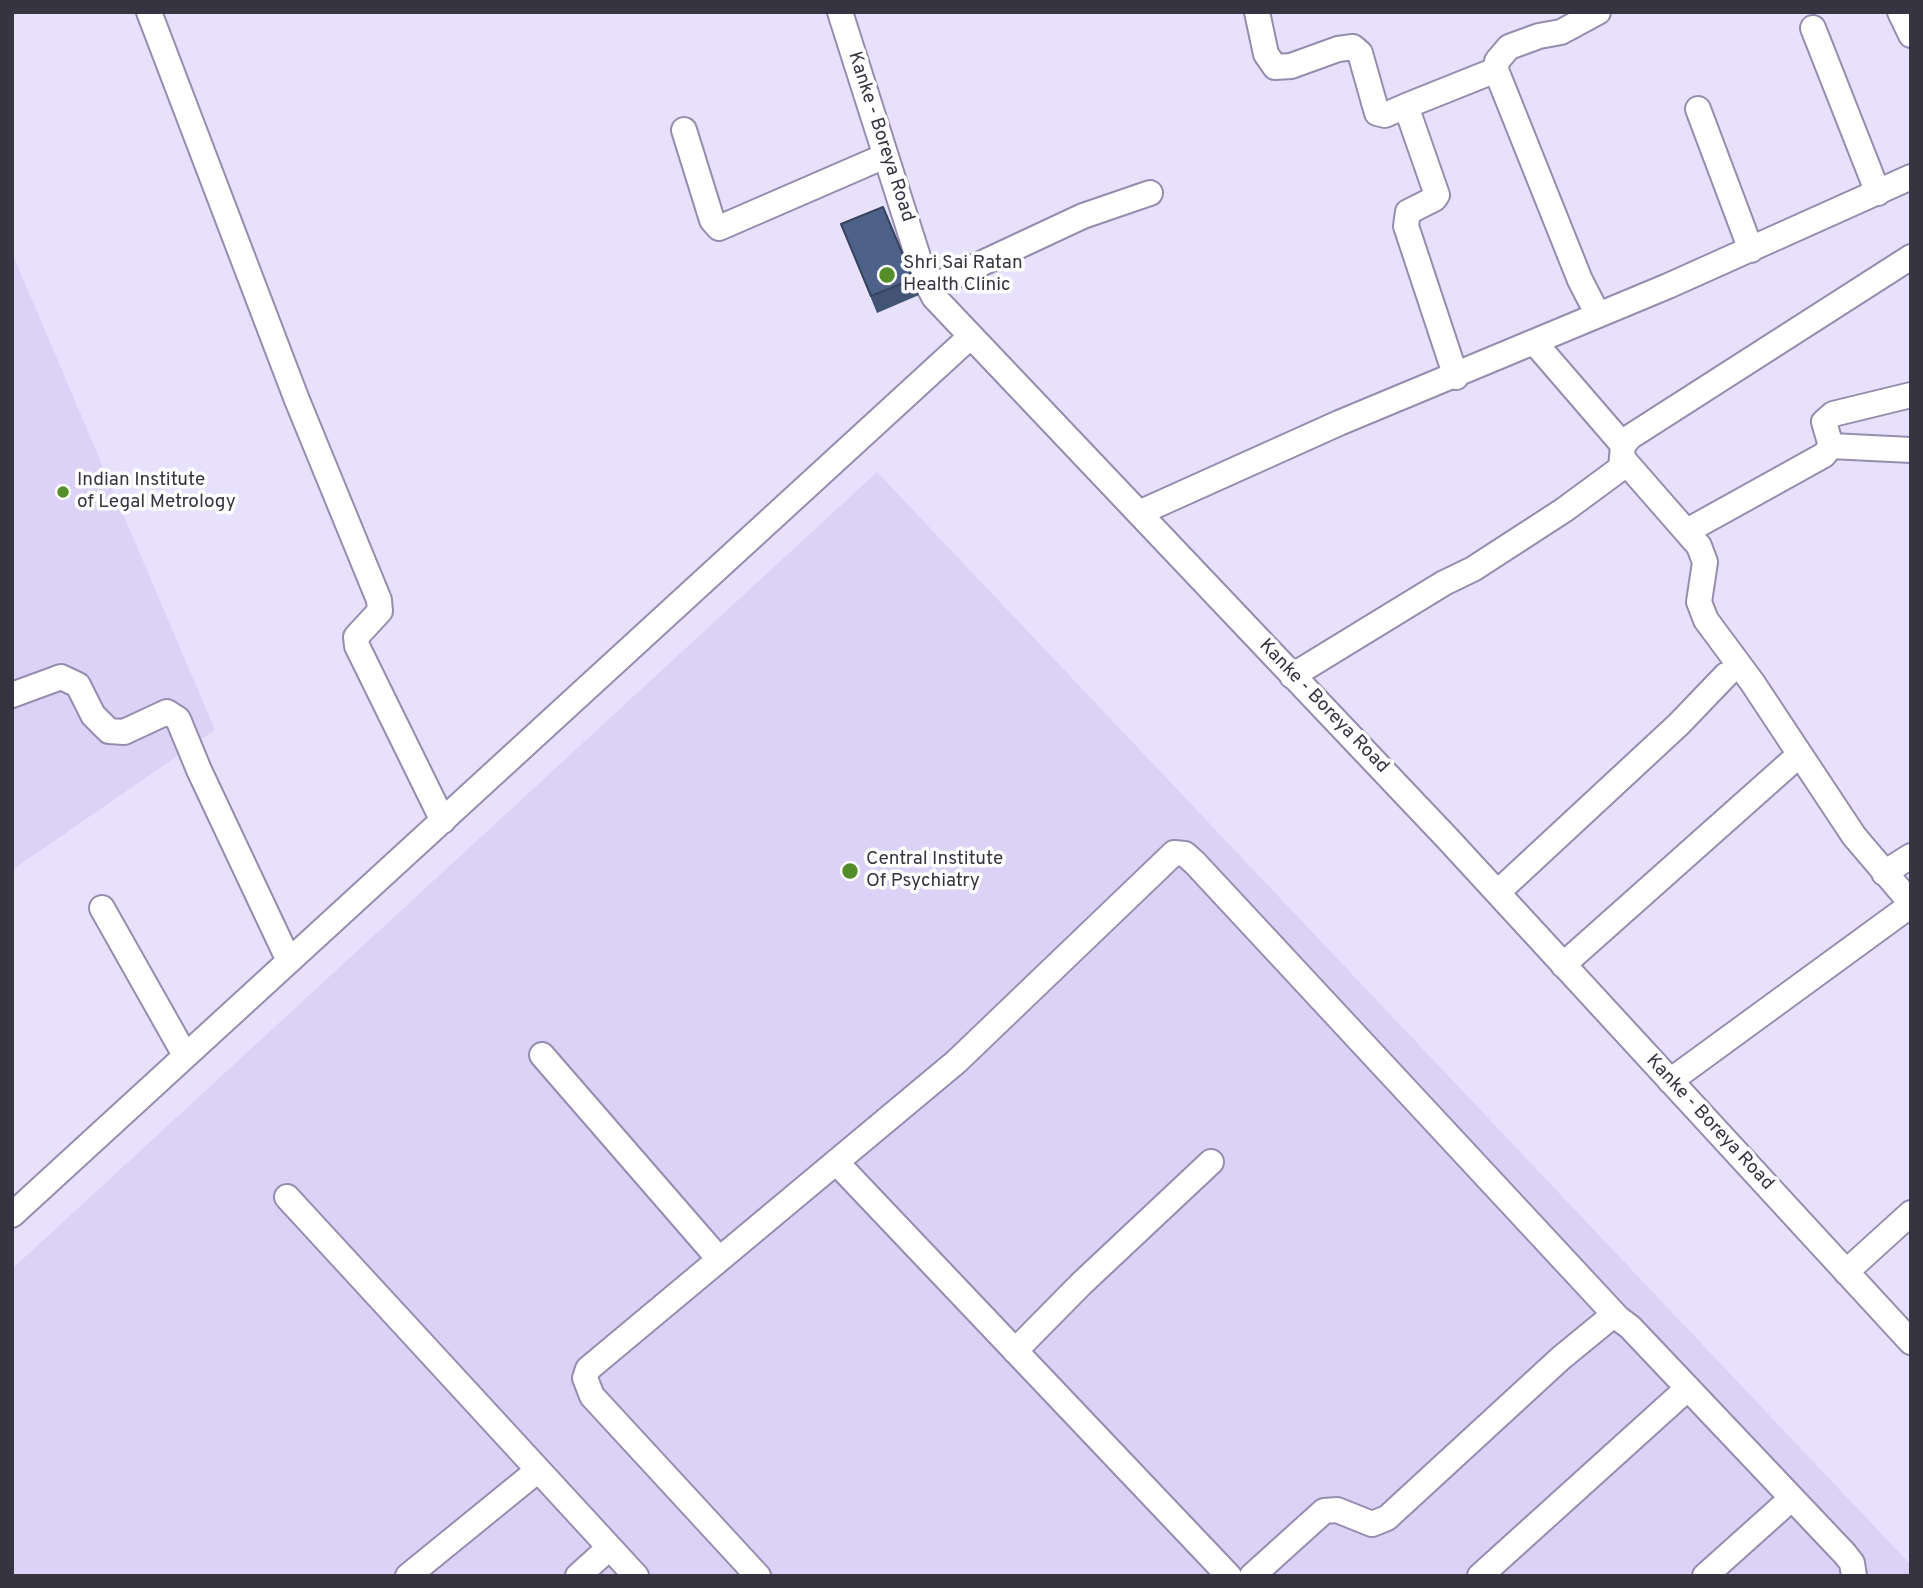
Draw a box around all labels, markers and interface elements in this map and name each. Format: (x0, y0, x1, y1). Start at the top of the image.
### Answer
street label: Kanke - Boreya Road (842, 49, 918, 225)
place label: Shri Sai Ratan Health Clinic (903, 253, 1023, 297)
marker: Shri Sai Ratan Health Clinic (877, 265, 897, 285)
place label: Indian Institute of Legal Metrology (77, 470, 236, 514)
marker: Indian Institute of Legal Metrology (55, 484, 71, 500)
street label: Kanke - Boreya Road (1253, 635, 1393, 779)
place label: Central Institute Of Psychiatry (866, 849, 1003, 893)
marker: Central Institute Of Psychiatry (840, 861, 860, 881)
street label: Kanke - Boreya Road (1640, 1050, 1778, 1196)

